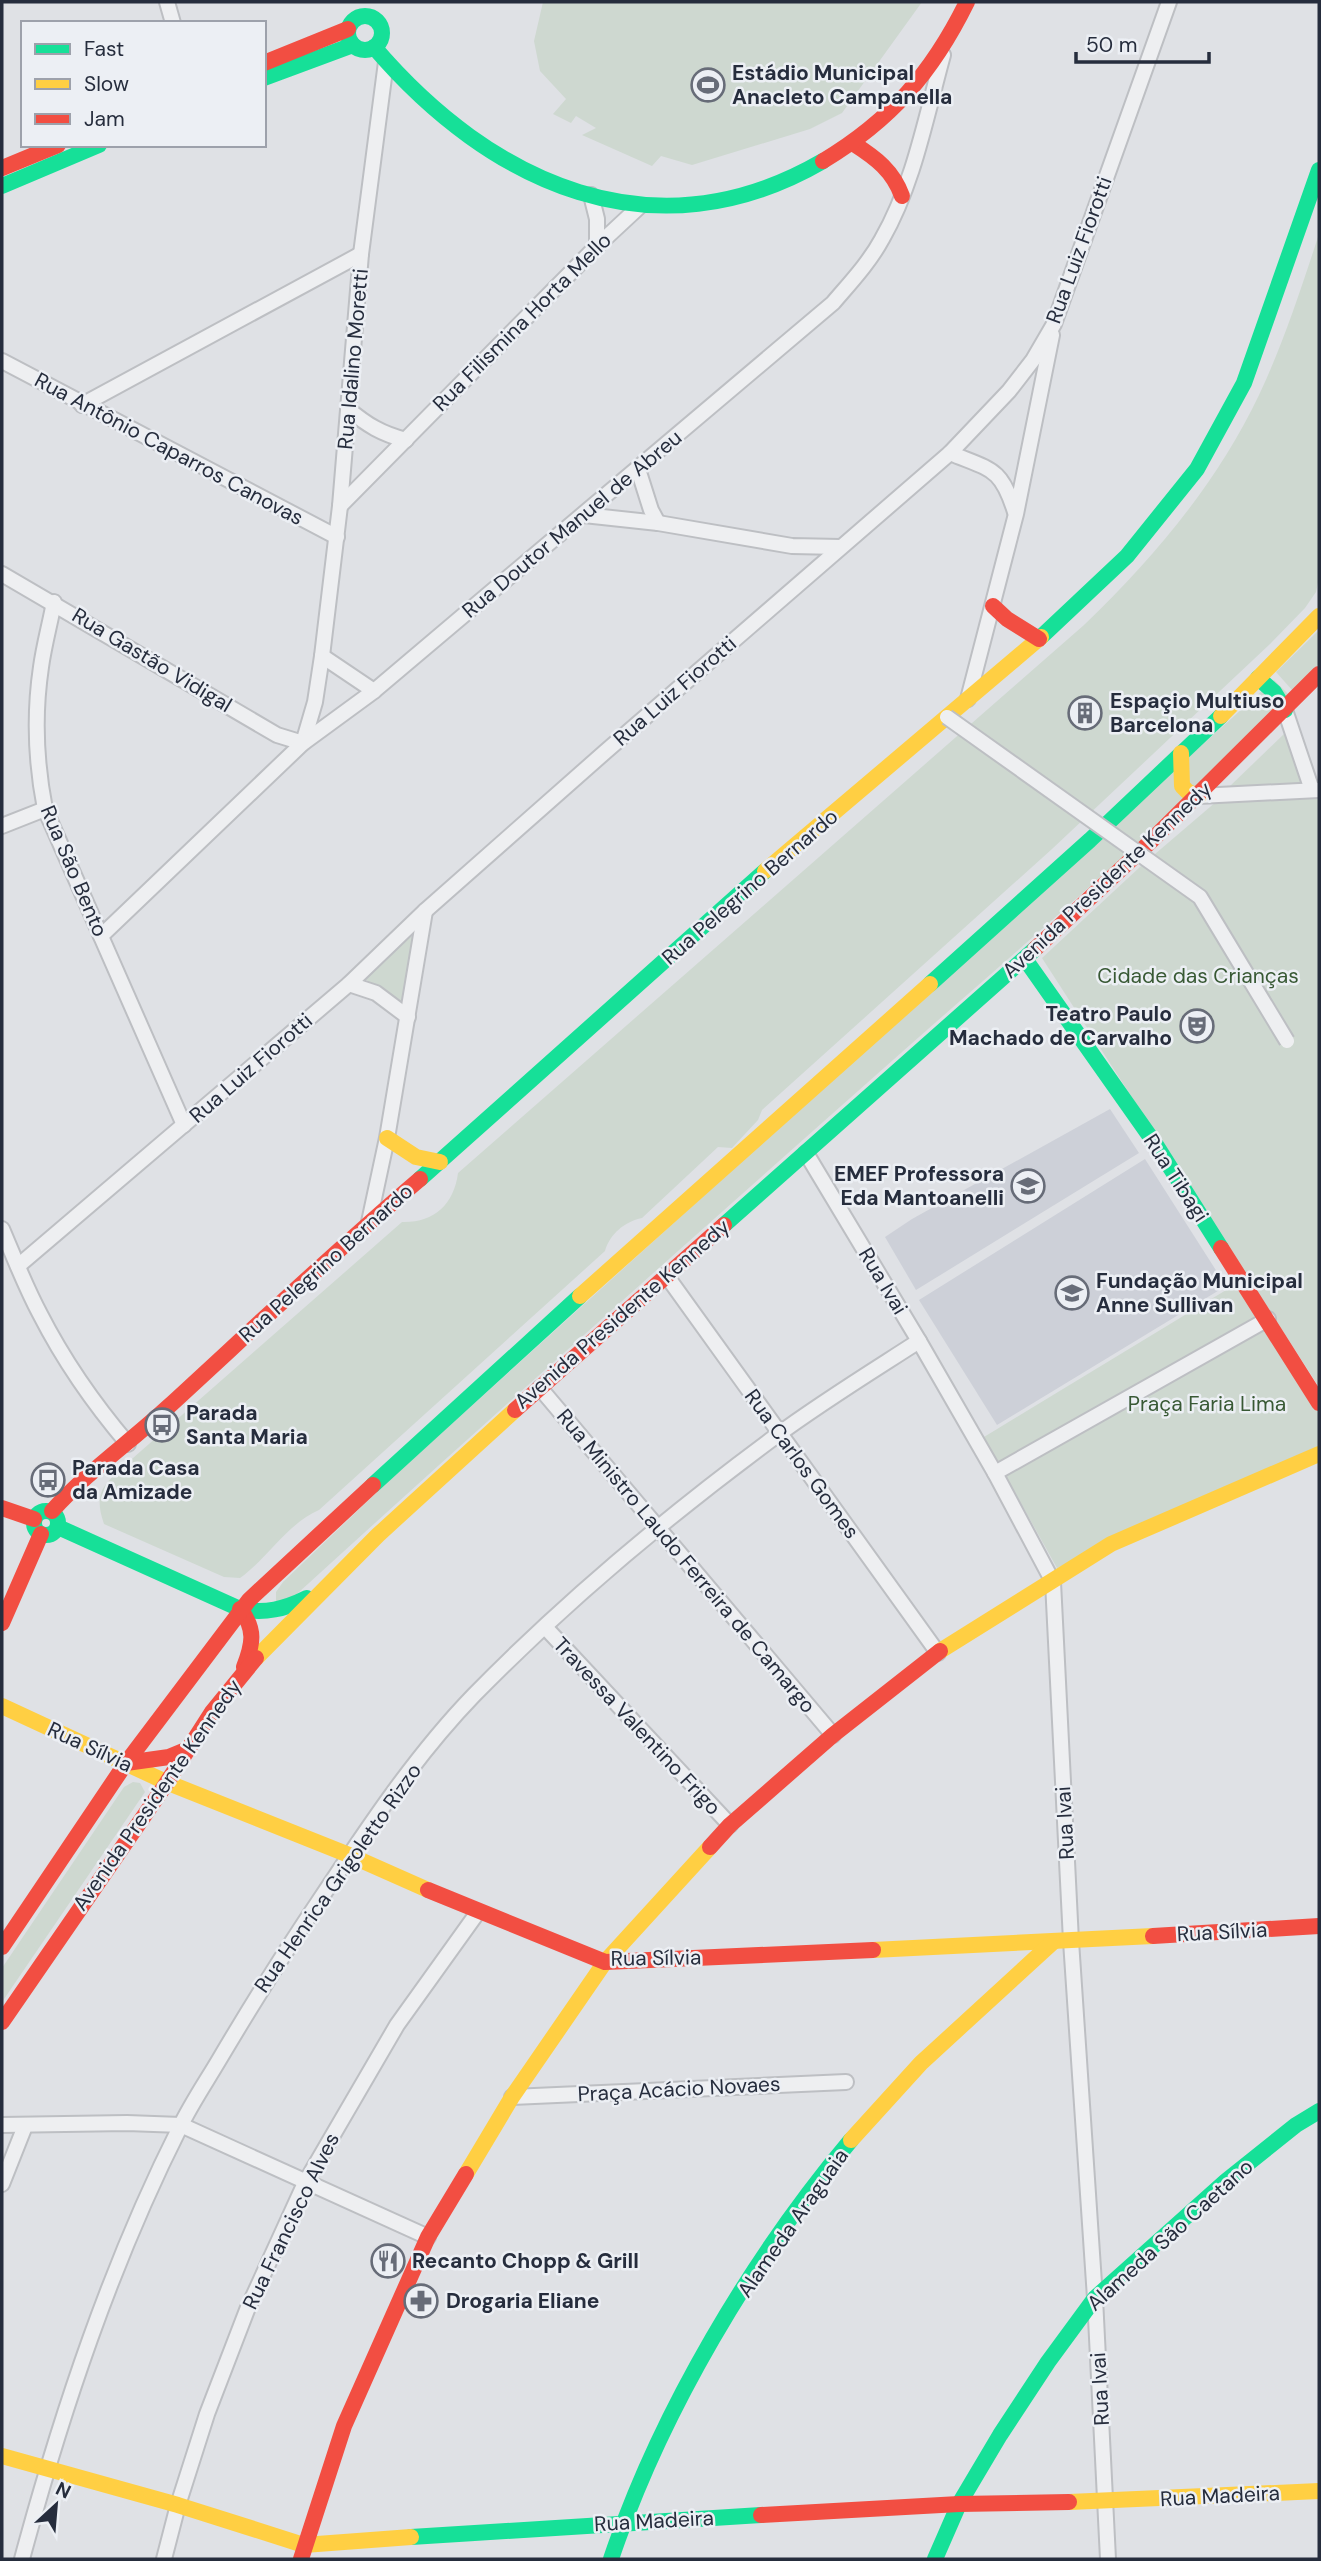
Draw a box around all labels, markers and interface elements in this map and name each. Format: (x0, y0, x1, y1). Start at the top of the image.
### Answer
legend (21, 21, 266, 147)
scale bar (1076, 21, 1209, 65)
text: 50 m (1086, 31, 1137, 59)
text: Fast (84, 35, 124, 63)
place label: Estádio Municipal Anacleto Campanella (732, 59, 952, 111)
sports icon: Estádio Municipal Anacleto Campanella (689, 66, 727, 104)
text: Slow (84, 70, 129, 98)
text: Jam (84, 105, 125, 133)
street label: Rua Luiz Fiorotti (1039, 173, 1119, 327)
street label: Rua Filismina Horta Mello (427, 227, 617, 417)
street label: Rua Idalino Moretti (331, 267, 375, 451)
street label: Rua Antônio Caparros Canovas (30, 366, 308, 532)
street label: Rua Doutor Manuel de Abreu (456, 424, 688, 624)
street label: Rua Gastão Vidigal (67, 601, 237, 719)
street label: Rua Luiz Fiorotti (608, 630, 742, 752)
place label: Espaçio Multiuso Barcelona (1110, 687, 1285, 739)
building icon: Espaçio Multiuso Barcelona (1066, 694, 1104, 732)
street label: Avenida Presidente Kennedy (996, 775, 1218, 985)
street label: Rua São Bento (34, 801, 114, 941)
street label: Rua Pelegrino Bernardo (656, 803, 844, 971)
park label: Cidade das Crianças (1097, 962, 1299, 990)
place label: Teatro Paulo Machado de Carvalho (949, 1000, 1172, 1052)
street label: Rua Luiz Fiorotti (184, 1007, 318, 1129)
theatre icon: Teatro Paulo Machado de Carvalho (1178, 1007, 1216, 1045)
street label: Rua Tibagi (1137, 1129, 1215, 1227)
place label: EMEF Professora Eda Mantoanelli (834, 1160, 1004, 1212)
school or university icon: EMEF Professora Eda Mantoanelli (1009, 1167, 1047, 1205)
street label: Rua Pelegrino Bernardo (233, 1177, 419, 1349)
street label: Avenida Presidente Kennedy (508, 1212, 736, 1415)
street label: Rua Ivai (852, 1242, 914, 1320)
place label: Fundação Municipal Anne Sullivan (1096, 1267, 1303, 1319)
school or university icon: Fundação Municipal Anne Sullivan (1053, 1274, 1091, 1312)
street label: Rua Carlos Gomes (738, 1384, 866, 1544)
park label: Praça Faria Lima (1128, 1390, 1286, 1418)
place label: Parada Santa Maria (186, 1399, 308, 1451)
street label: Rua Ministro Laudo Ferreira de Camargo (550, 1403, 822, 1719)
bus stop icon: Parada Santa Maria (143, 1406, 181, 1444)
place label: Parada Casa da Amizade (72, 1454, 200, 1506)
bus stop icon: Parada Casa da Amizade (29, 1461, 67, 1499)
street label: Travessa Valentino Frigo (547, 1631, 727, 1821)
street label: Avenida Presidente Kennedy (66, 1673, 248, 1916)
street label: Rua Sílvia (43, 1715, 137, 1779)
street label: Rua Henrica Grigoletto Rizzo (248, 1758, 428, 1998)
street label: Rua Ivai (1049, 1786, 1081, 1860)
street label: Rua Sílvia (1176, 1916, 1268, 1948)
street label: Rua Sílvia (610, 1943, 702, 1973)
street label: Praça Acácio Novaes (577, 2070, 781, 2108)
street label: Rua Francisco Alves (236, 2128, 346, 2314)
street label: Alameda Araguaia (731, 2143, 855, 2303)
street label: Alameda São Caetano (1081, 2153, 1259, 2317)
restaurant icon: Recanto Chopp & Grill (369, 2242, 407, 2280)
place label: Recanto Chopp & Grill (412, 2247, 639, 2275)
pharmacy icon: Drogaria Eliane (402, 2282, 440, 2320)
place label: Drogaria Eliane (446, 2287, 599, 2315)
street label: Rua Ivai (1084, 2352, 1116, 2426)
north arrow (21, 2470, 91, 2540)
text: N (52, 2476, 75, 2504)
street label: Rua Madeira (1159, 2479, 1281, 2513)
street label: Rua Madeira (593, 2504, 715, 2538)

